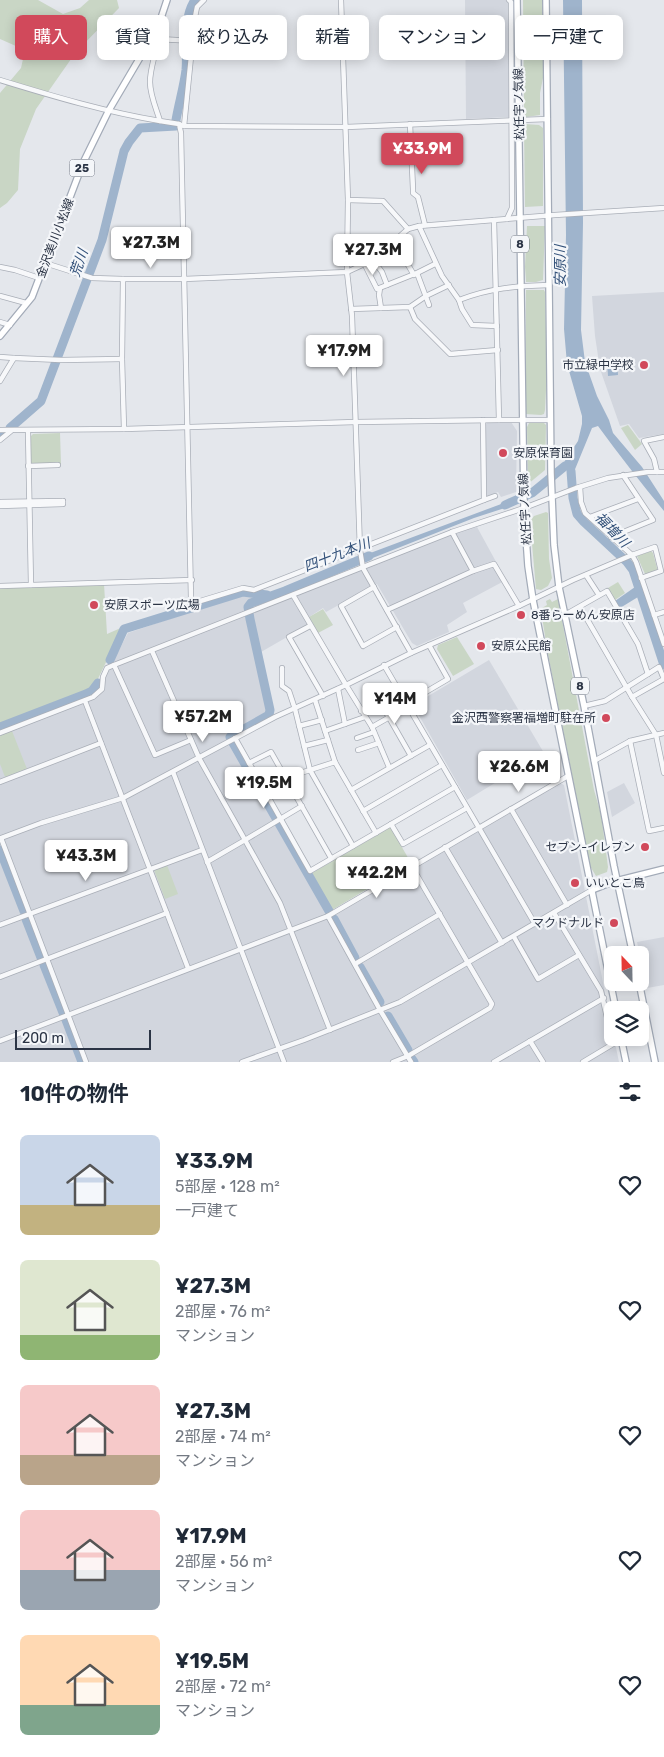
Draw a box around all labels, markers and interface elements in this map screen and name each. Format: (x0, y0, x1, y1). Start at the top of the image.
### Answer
chip: 購入 (15, 15, 87, 60)
chip: 賃貸 (97, 15, 169, 60)
chip: 絞り込み (179, 15, 287, 60)
chip: 新着 (297, 15, 369, 60)
chip: マンション (379, 15, 505, 60)
chip: 一戸建て (515, 15, 623, 60)
street label: 松任宇ノ気線 (511, 68, 527, 140)
pin: ¥33.9M (381, 132, 463, 175)
text: ¥33.9M (392, 139, 452, 158)
road number: 25 (70, 160, 94, 177)
street label: 金沢美川小松線 (33, 196, 77, 280)
pin: ¥27.3M (110, 226, 192, 269)
text: ¥27.3M (122, 233, 180, 252)
pin: ¥27.3M (332, 234, 414, 276)
road number: 8 (511, 235, 529, 252)
text: ¥27.3M (344, 240, 402, 259)
water label: 安原川 (552, 243, 569, 287)
water label: 荒川 (66, 245, 92, 279)
pin: ¥17.9M (303, 334, 385, 377)
text: ¥17.9M (317, 341, 371, 360)
place label: 市立緑中学校 (562, 358, 634, 372)
marker: 市立緑中学校 (638, 359, 650, 371)
place label: 安原保育園 (513, 446, 573, 460)
marker: 安原保育園 (497, 447, 509, 459)
street label: 松任宇ノ気線 (516, 473, 534, 545)
water label: 福増川 (591, 509, 634, 552)
water label: 四十九本川 (301, 534, 375, 575)
place label: 安原スポーツ広場 (104, 598, 200, 612)
marker: 安原スポーツ広場 (88, 599, 100, 611)
place label: 8番らーめん安原店 (531, 608, 635, 622)
marker: 8番らーめん安原店 (515, 609, 527, 621)
place label: 安原公民館 (491, 639, 551, 653)
marker: 安原公民館 (475, 640, 487, 652)
road number: 8 (571, 678, 589, 694)
pin: ¥14M (365, 682, 425, 725)
text: ¥14M (373, 689, 417, 708)
pin: ¥57.2M (162, 700, 244, 743)
text: ¥57.2M (174, 707, 232, 726)
place label: 金沢西警察署福増町駐在所 (452, 711, 596, 725)
marker: 金沢西警察署福増町駐在所 (600, 712, 612, 724)
pin: ¥26.6M (478, 750, 560, 793)
text: ¥26.6M (489, 757, 549, 776)
pin: ¥19.5M (223, 766, 305, 809)
text: ¥19.5M (236, 773, 292, 792)
pin: ¥43.3M (45, 840, 127, 882)
place label: セブン-イレブン (545, 840, 635, 854)
marker: セブン-イレブン (639, 841, 651, 853)
text: ¥43.3M (56, 846, 116, 865)
pin: ¥42.2M (336, 856, 418, 899)
text: ¥42.2M (347, 863, 407, 882)
place label: いいとこ鳥 (585, 876, 645, 890)
marker: いいとこ鳥 (569, 877, 581, 889)
place label: マクドナルド (532, 916, 604, 930)
marker: マクドナルド (608, 917, 620, 929)
north arrow (604, 946, 649, 991)
map controls (604, 946, 649, 1046)
button: layers (604, 1001, 649, 1046)
scale bar (15, 1027, 151, 1050)
text: 200 m (22, 1030, 64, 1047)
icon: filters (616, 1078, 644, 1106)
text: 10件の物件 (20, 1081, 129, 1106)
text: ¥33.9M (175, 1148, 253, 1173)
icon: home (60, 1155, 120, 1215)
icon: heart (616, 1171, 644, 1199)
text: 5部屋 · 128 m² (175, 1177, 280, 1196)
text: 一戸建て (175, 1201, 239, 1220)
text: ¥27.3M (175, 1273, 251, 1298)
icon: home (60, 1280, 120, 1340)
icon: heart (616, 1296, 644, 1324)
text: 2部屋 · 76 m² (175, 1302, 270, 1321)
text: マンション (175, 1326, 255, 1345)
text: ¥27.3M (175, 1398, 251, 1423)
icon: home (60, 1405, 120, 1465)
icon: heart (616, 1421, 644, 1449)
text: 2部屋 · 74 m² (175, 1427, 271, 1446)
text: マンション (175, 1451, 255, 1470)
text: ¥17.9M (175, 1523, 247, 1548)
icon: home (60, 1530, 120, 1590)
icon: heart (616, 1546, 644, 1574)
text: 2部屋 · 56 m² (175, 1552, 272, 1571)
text: マンション (175, 1576, 255, 1595)
text: ¥19.5M (175, 1648, 249, 1673)
icon: home (60, 1655, 120, 1715)
icon: heart (616, 1671, 644, 1699)
text: 2部屋 · 72 m² (175, 1677, 271, 1696)
text: マンション (175, 1701, 255, 1720)

